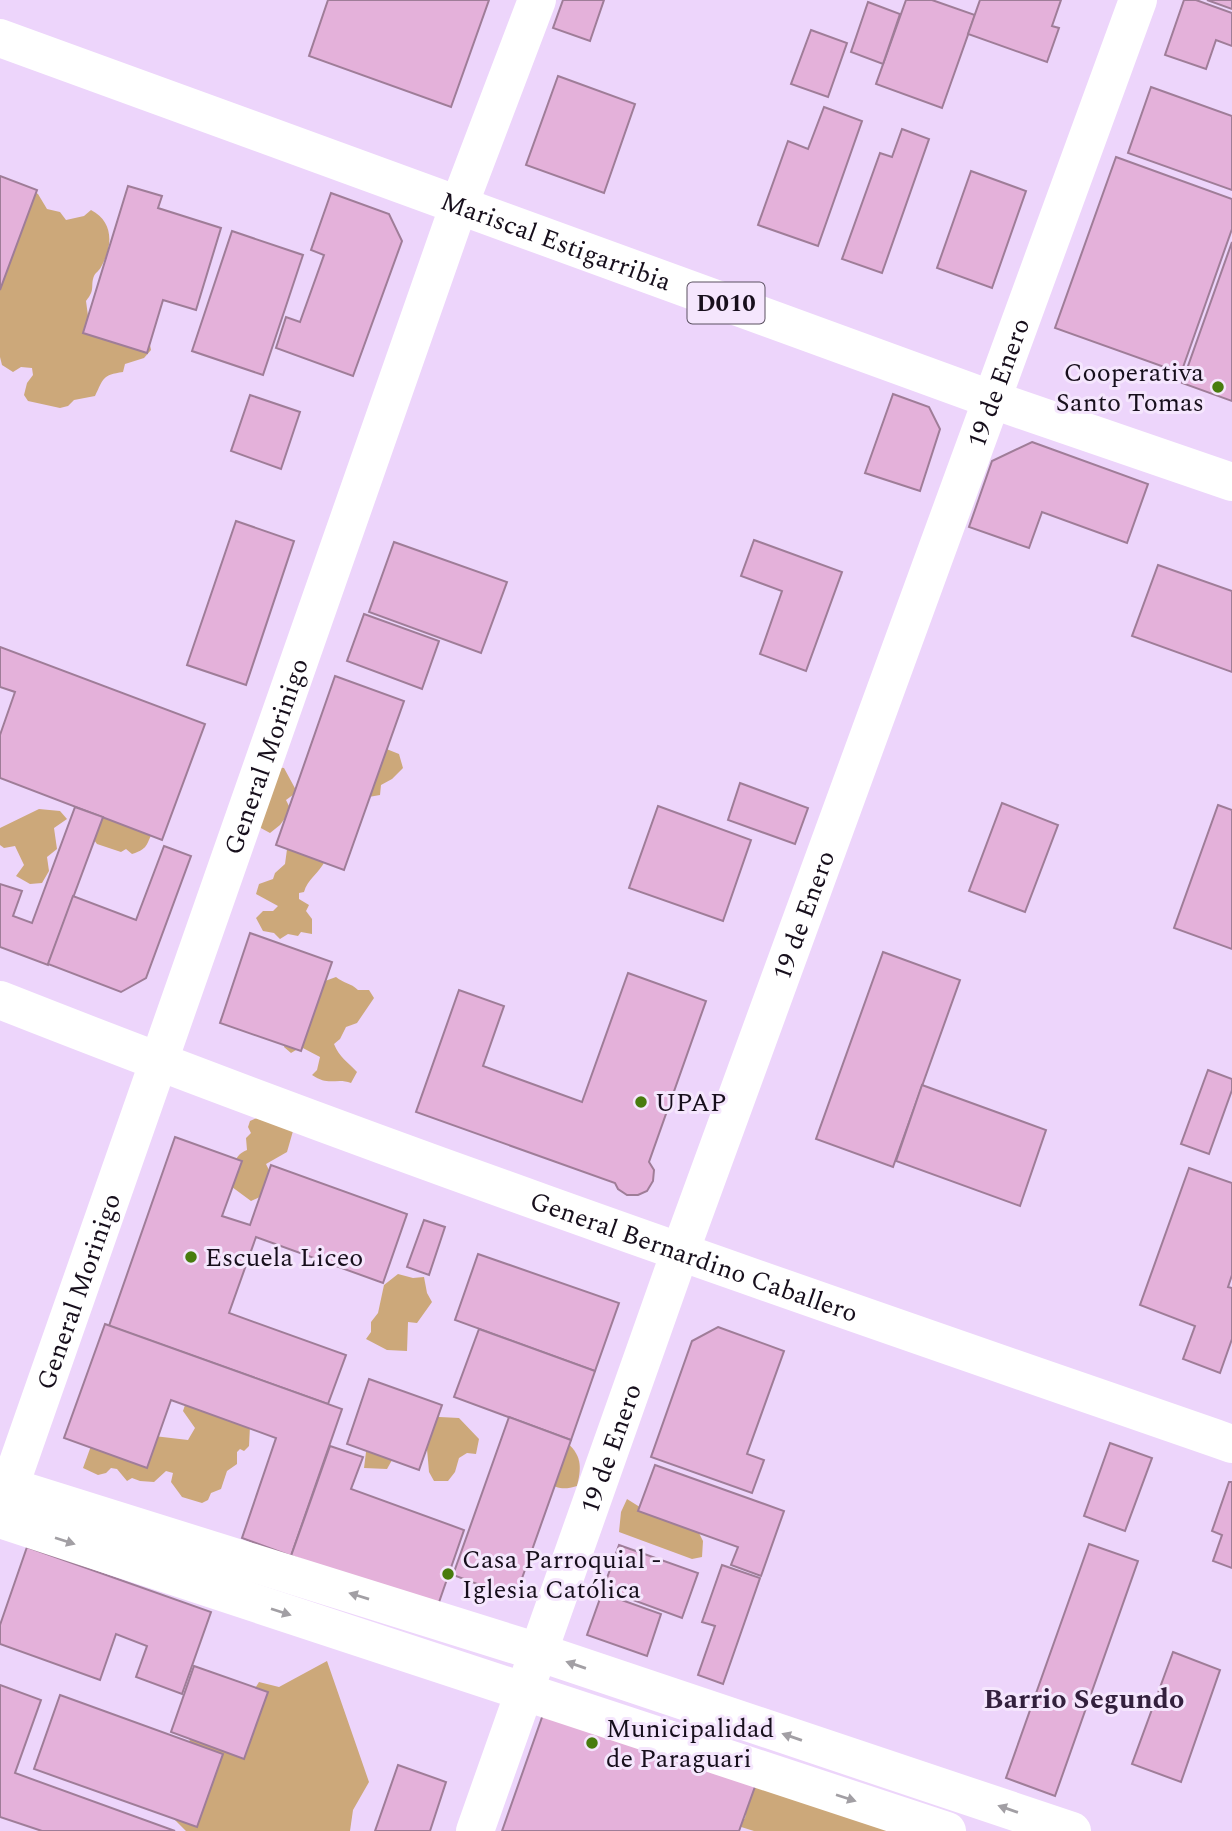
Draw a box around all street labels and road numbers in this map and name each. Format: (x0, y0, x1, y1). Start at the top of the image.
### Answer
street label: Mariscal Estigarribia (435, 181, 677, 302)
road number: D010 (688, 282, 764, 324)
street label: 19 de Enero (957, 313, 1041, 453)
street label: General Morinigo (214, 653, 320, 860)
street label: 19 de Enero (762, 845, 846, 986)
street label: General Bernardino Caballero (524, 1181, 863, 1334)
street label: General Morinigo (26, 1188, 132, 1396)
street label: 19 de Enero (570, 1378, 653, 1519)

